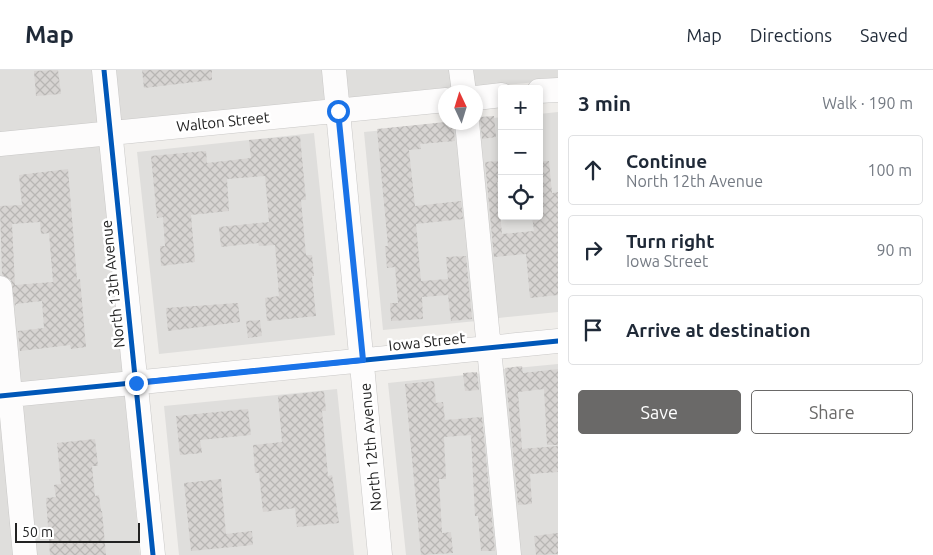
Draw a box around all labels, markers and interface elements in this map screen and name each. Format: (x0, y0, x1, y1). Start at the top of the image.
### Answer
text: Map (25, 21, 74, 48)
text: Map (686, 25, 722, 45)
text: Directions (750, 25, 832, 45)
text: Saved (860, 25, 908, 45)
north arrow (438, 85, 483, 130)
map controls (498, 85, 543, 220)
button: + (498, 85, 543, 130)
text: 3 min (578, 91, 631, 115)
text: Walk · 190 m (822, 94, 913, 112)
route start (327, 100, 350, 123)
street label: Walton Street (175, 108, 271, 135)
button: − (498, 130, 543, 175)
text: Continue (626, 150, 707, 172)
icon: ahead (579, 156, 607, 184)
text: 100 m (867, 161, 912, 179)
text: North 12th Avenue (626, 172, 763, 190)
button: locate (498, 175, 543, 220)
street label: North 13th Avenue (97, 219, 128, 349)
text: Turn right (626, 230, 714, 252)
icon: right (579, 236, 607, 264)
text: 90 m (876, 241, 912, 259)
text: Iowa Street (626, 252, 708, 270)
icon: arrive (579, 316, 607, 344)
text: Arrive at destination (626, 319, 811, 341)
street label: Iowa Street (388, 329, 466, 354)
route end (125, 372, 148, 395)
street label: North 12th Avenue (356, 382, 385, 512)
button: Save (578, 390, 741, 434)
button: Share (751, 390, 913, 434)
scale bar (15, 520, 140, 543)
text: 50 m (22, 524, 53, 540)

